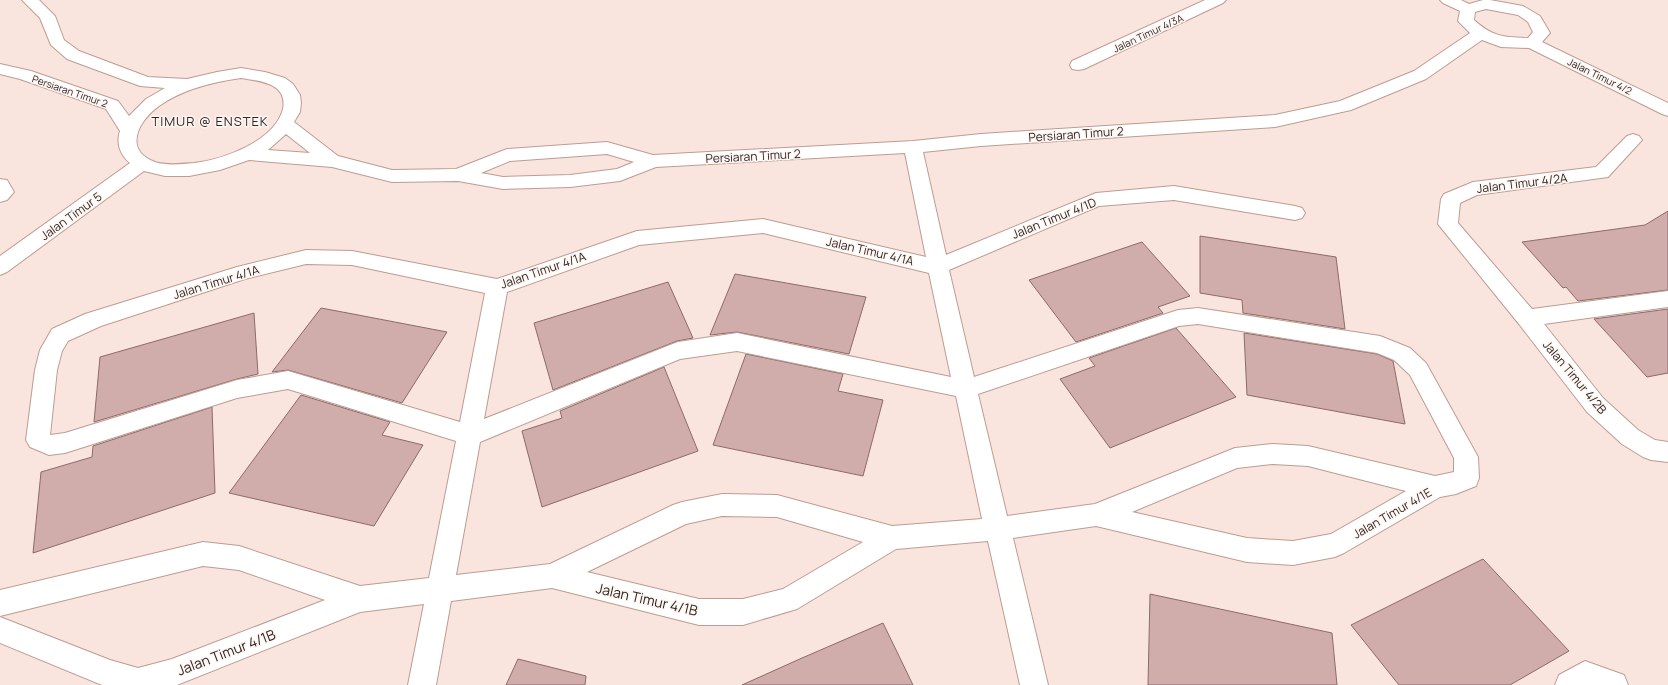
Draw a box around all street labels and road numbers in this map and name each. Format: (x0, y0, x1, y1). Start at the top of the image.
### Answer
street label: Jalan Timur 4/3A (1111, 10, 1186, 55)
street label: Jalan Timur 4/2 (1566, 54, 1635, 98)
street label: Persiaran Timur 2 (30, 71, 110, 111)
street label: Persiaran Timur 2 (1028, 122, 1124, 146)
street label: Persiaran Timur 2 (705, 145, 801, 167)
street label: Jalan Timur 4/2A (1476, 169, 1569, 197)
street label: Jalan Timur 5 (37, 188, 105, 244)
street label: Jalan Timur 4/1D (1009, 193, 1099, 243)
street label: Jalan Timur 4/1A (825, 233, 916, 269)
street label: Jalan Timur 4/1A (498, 247, 588, 293)
street label: Jalan Timur 4/1A (171, 261, 262, 303)
street label: Jalan Timur 4/2B (1539, 337, 1611, 417)
street label: Jalan Timur 4/1E (1349, 483, 1435, 542)
street label: Jalan Timur 4/1B (594, 578, 700, 620)
street label: Jalan Timur 4/1B (174, 624, 278, 679)

